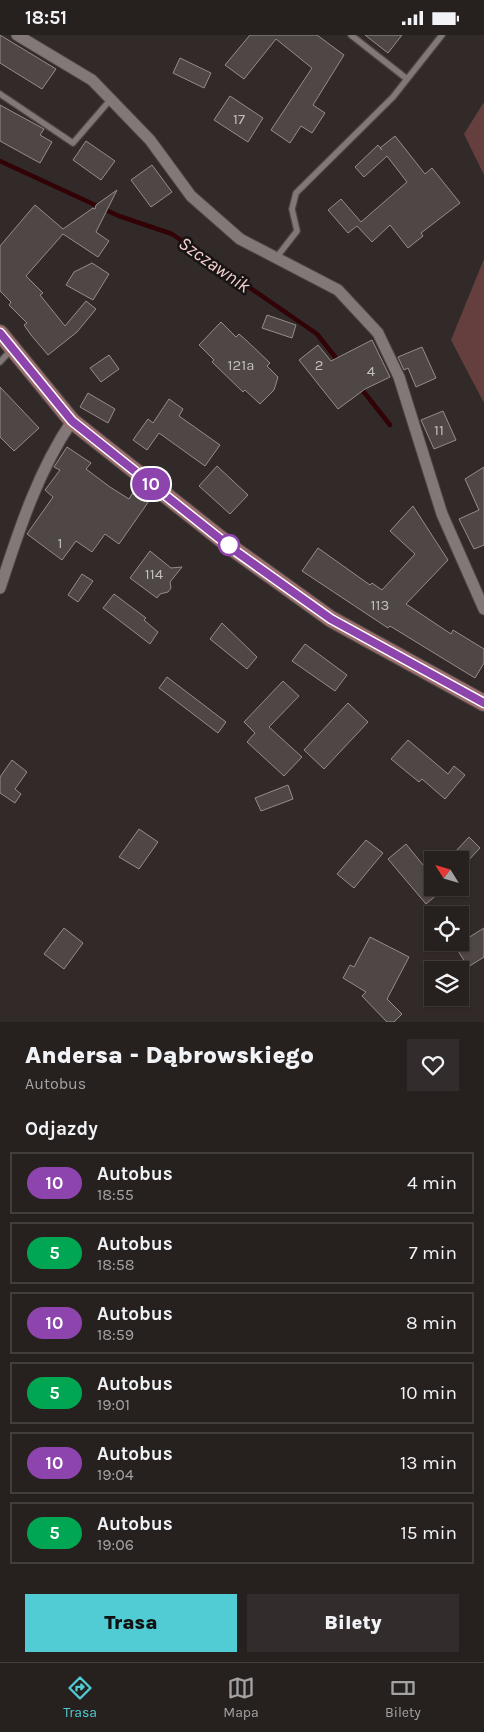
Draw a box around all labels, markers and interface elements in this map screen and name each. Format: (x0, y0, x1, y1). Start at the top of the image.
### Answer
text: 18:51 (25, 7, 67, 29)
house number: 17 (233, 110, 245, 128)
water label: Szczawnik (174, 232, 255, 298)
house number: 121a (228, 356, 254, 374)
house number: 2 (315, 356, 323, 374)
house number: 4 (367, 362, 376, 380)
house number: 11 (434, 421, 444, 439)
line badge: 10 (128, 468, 174, 500)
text: 10 (142, 473, 160, 495)
house number: 1 (58, 534, 62, 552)
unlabelled marker (218, 534, 240, 556)
house number: 114 (145, 565, 164, 583)
house number: 113 (371, 596, 389, 614)
north arrow (424, 851, 469, 896)
map controls (424, 851, 469, 1006)
button: locate (424, 906, 469, 951)
button: layers (424, 961, 469, 1006)
button: heart (407, 1039, 459, 1091)
text: Andersa - Dąbrowskiego (25, 1041, 314, 1069)
text: Autobus (25, 1074, 86, 1093)
text: Odjazdy (25, 1118, 98, 1140)
text: Autobus (97, 1163, 173, 1185)
text: 10 (46, 1172, 63, 1194)
text: 4 min (407, 1172, 457, 1194)
text: 18:55 (97, 1185, 134, 1204)
text: Autobus (97, 1233, 173, 1255)
text: 5 (49, 1242, 60, 1264)
text: 7 min (409, 1242, 457, 1264)
text: 18:58 (97, 1255, 135, 1274)
text: Autobus (97, 1303, 173, 1325)
text: 10 (46, 1312, 63, 1334)
text: 8 min (406, 1312, 457, 1334)
text: 18:59 (97, 1325, 134, 1344)
text: Autobus (97, 1373, 173, 1395)
text: 5 (49, 1382, 60, 1404)
text: 10 min (400, 1382, 457, 1404)
text: 19:01 (97, 1395, 130, 1414)
text: Autobus (97, 1443, 173, 1465)
text: 10 (46, 1452, 63, 1474)
text: 13 min (400, 1452, 457, 1474)
text: 19:04 (97, 1465, 134, 1484)
text: Autobus (97, 1513, 173, 1535)
text: 5 (49, 1522, 60, 1544)
text: 15 min (401, 1522, 457, 1544)
text: 19:06 (97, 1535, 134, 1554)
button: Trasa (25, 1594, 237, 1652)
button: Bilety (247, 1594, 459, 1652)
tab: Trasa (63, 1674, 97, 1721)
tab: Mapa (223, 1674, 259, 1721)
tab: Bilety (385, 1674, 421, 1721)

